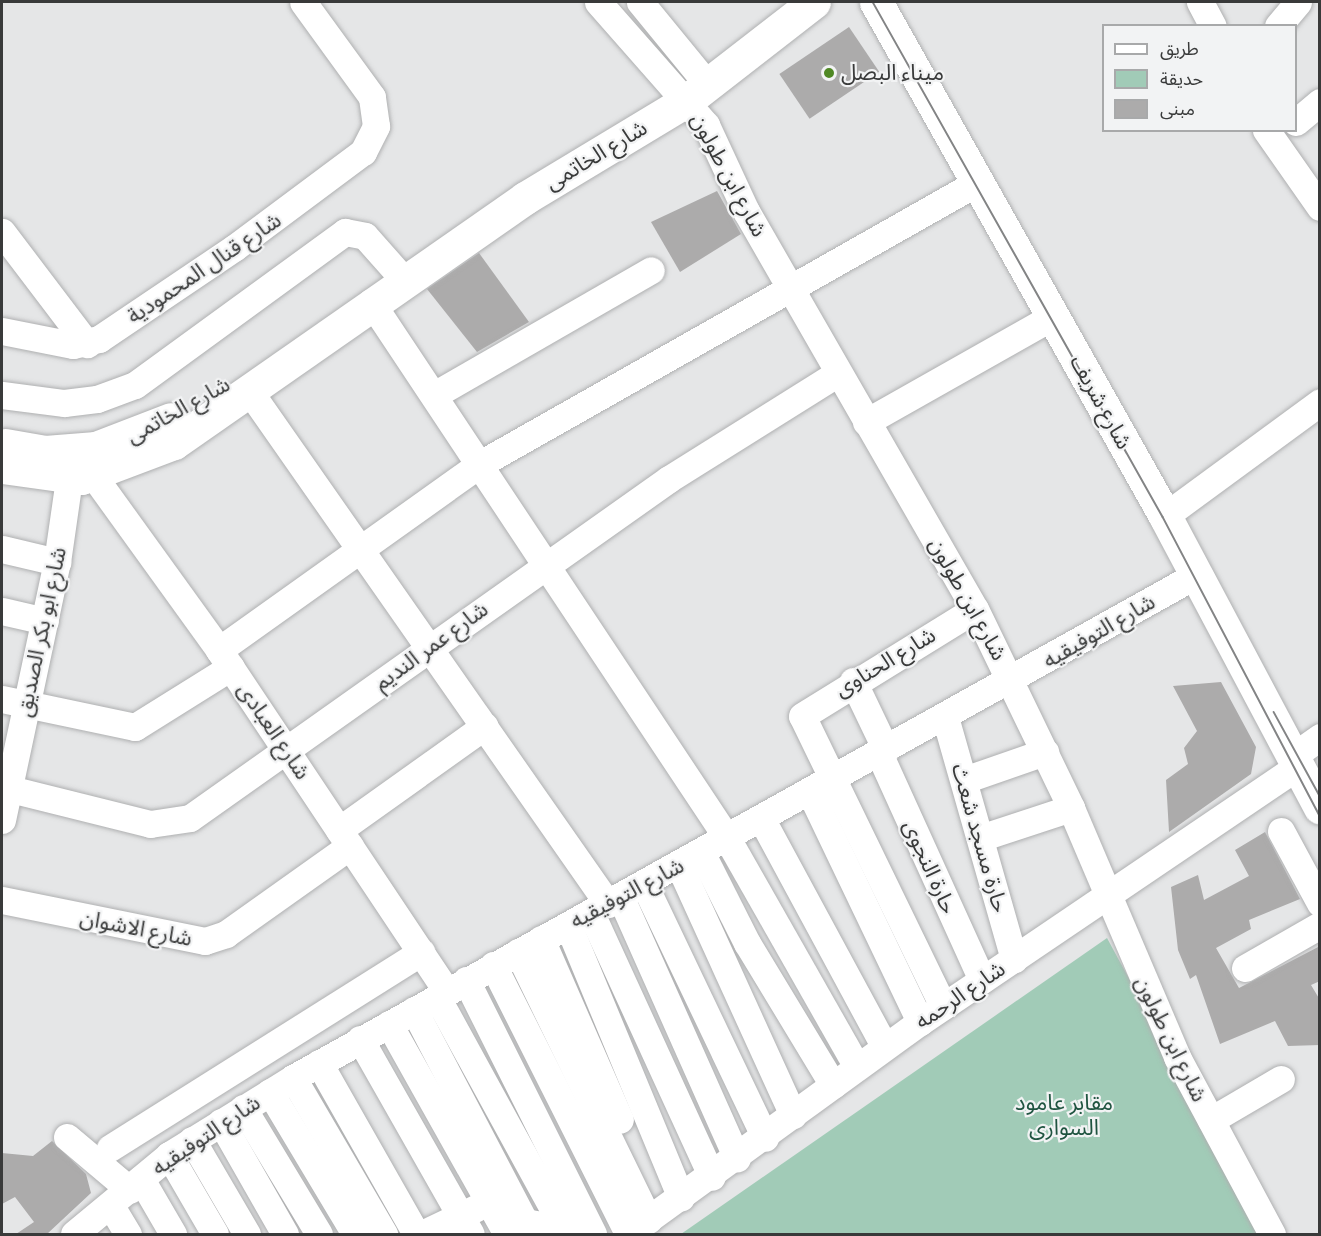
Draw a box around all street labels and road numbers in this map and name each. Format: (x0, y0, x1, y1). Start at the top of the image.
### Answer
street label: شارع ابن طولون (685, 109, 773, 241)
street label: شارع الخاتمى (540, 114, 652, 196)
street label: شارع قنال المحمودية (122, 207, 286, 329)
street label: شارع شريف (1064, 350, 1138, 454)
street label: شارع الخاتمى (121, 371, 235, 449)
street label: شارع ابن طولون (923, 533, 1013, 665)
street label: شارع ابو بكر الصديق (10, 545, 72, 719)
street label: شارع التوفيقيه (1038, 588, 1160, 674)
street label: شارع عمر النديم (369, 596, 493, 696)
street label: شارع الحناوى (830, 622, 940, 702)
street label: شارع العبادى (232, 677, 316, 785)
street label: حارة مسجد شعث (946, 760, 1014, 916)
street label: حارة النجوى (898, 816, 962, 918)
street label: شارع التوفيقيه (566, 852, 688, 934)
street label: شارع الاشوان (78, 904, 194, 952)
street label: شارع الرحمه (910, 955, 1010, 1035)
street label: شارع ابن طولون (1129, 972, 1213, 1106)
street label: شارع التوفيقيه (147, 1089, 265, 1181)

